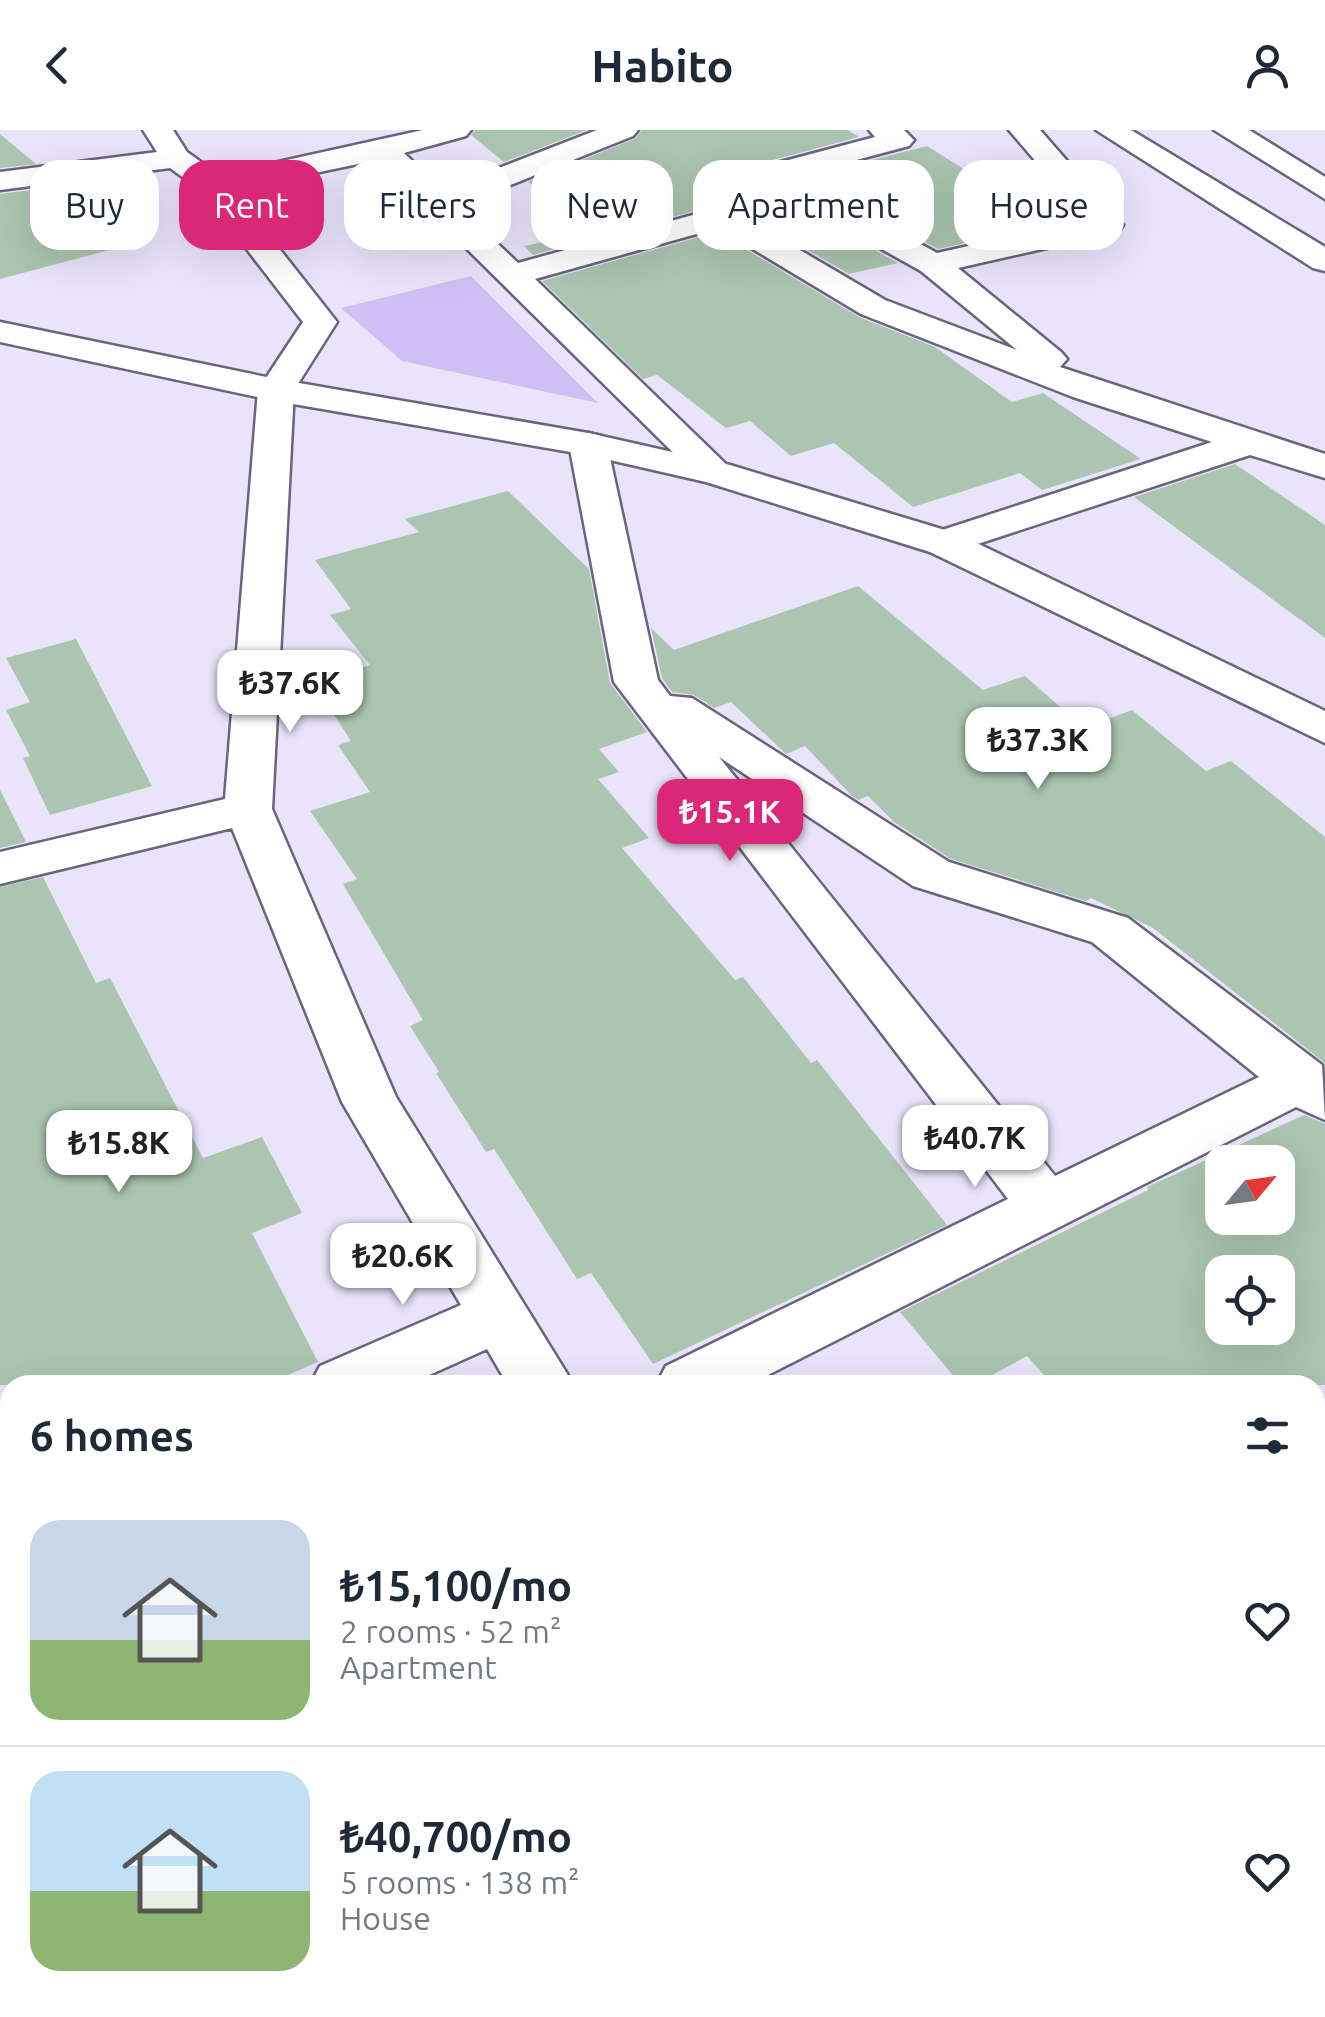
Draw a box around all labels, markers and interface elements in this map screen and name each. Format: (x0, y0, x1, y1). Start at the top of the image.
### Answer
icon: back (30, 38, 85, 93)
icon: person (1240, 38, 1295, 93)
text: Habito (591, 40, 734, 91)
chip: Buy (30, 160, 159, 250)
chip: Rent (179, 160, 324, 250)
chip: Filters (344, 160, 511, 250)
chip: New (531, 160, 673, 250)
chip: Apartment (693, 160, 934, 250)
chip: House (954, 160, 1124, 250)
pin: ₺37.6K (209, 650, 371, 735)
text: ₺37.6K (239, 664, 341, 700)
pin: ₺37.3K (957, 707, 1119, 792)
text: ₺37.3K (987, 721, 1089, 757)
pin: ₺15.1K (649, 779, 811, 864)
text: ₺15.1K (679, 793, 781, 829)
pin: ₺40.7K (894, 1105, 1056, 1190)
pin: ₺15.8K (38, 1110, 200, 1195)
text: ₺40.7K (924, 1119, 1026, 1155)
text: ₺15.8K (68, 1124, 170, 1160)
north arrow (1205, 1145, 1295, 1235)
map controls (1205, 1145, 1295, 1345)
pin: ₺20.6K (322, 1223, 484, 1308)
text: ₺20.6K (352, 1237, 454, 1273)
button: locate (1205, 1255, 1295, 1345)
icon: filters (1240, 1408, 1295, 1463)
text: 6 homes (30, 1412, 194, 1459)
icon: home (110, 1560, 230, 1680)
text: ₺15,100/mo (340, 1562, 572, 1609)
icon: heart (1240, 1593, 1295, 1648)
text: 2 rooms · 52 m² (340, 1613, 561, 1649)
text: Apartment (340, 1649, 497, 1685)
icon: home (110, 1811, 230, 1931)
text: ₺40,700/mo (340, 1813, 572, 1860)
icon: heart (1240, 1844, 1295, 1899)
text: 5 rooms · 138 m² (340, 1864, 580, 1900)
text: House (340, 1900, 431, 1936)

